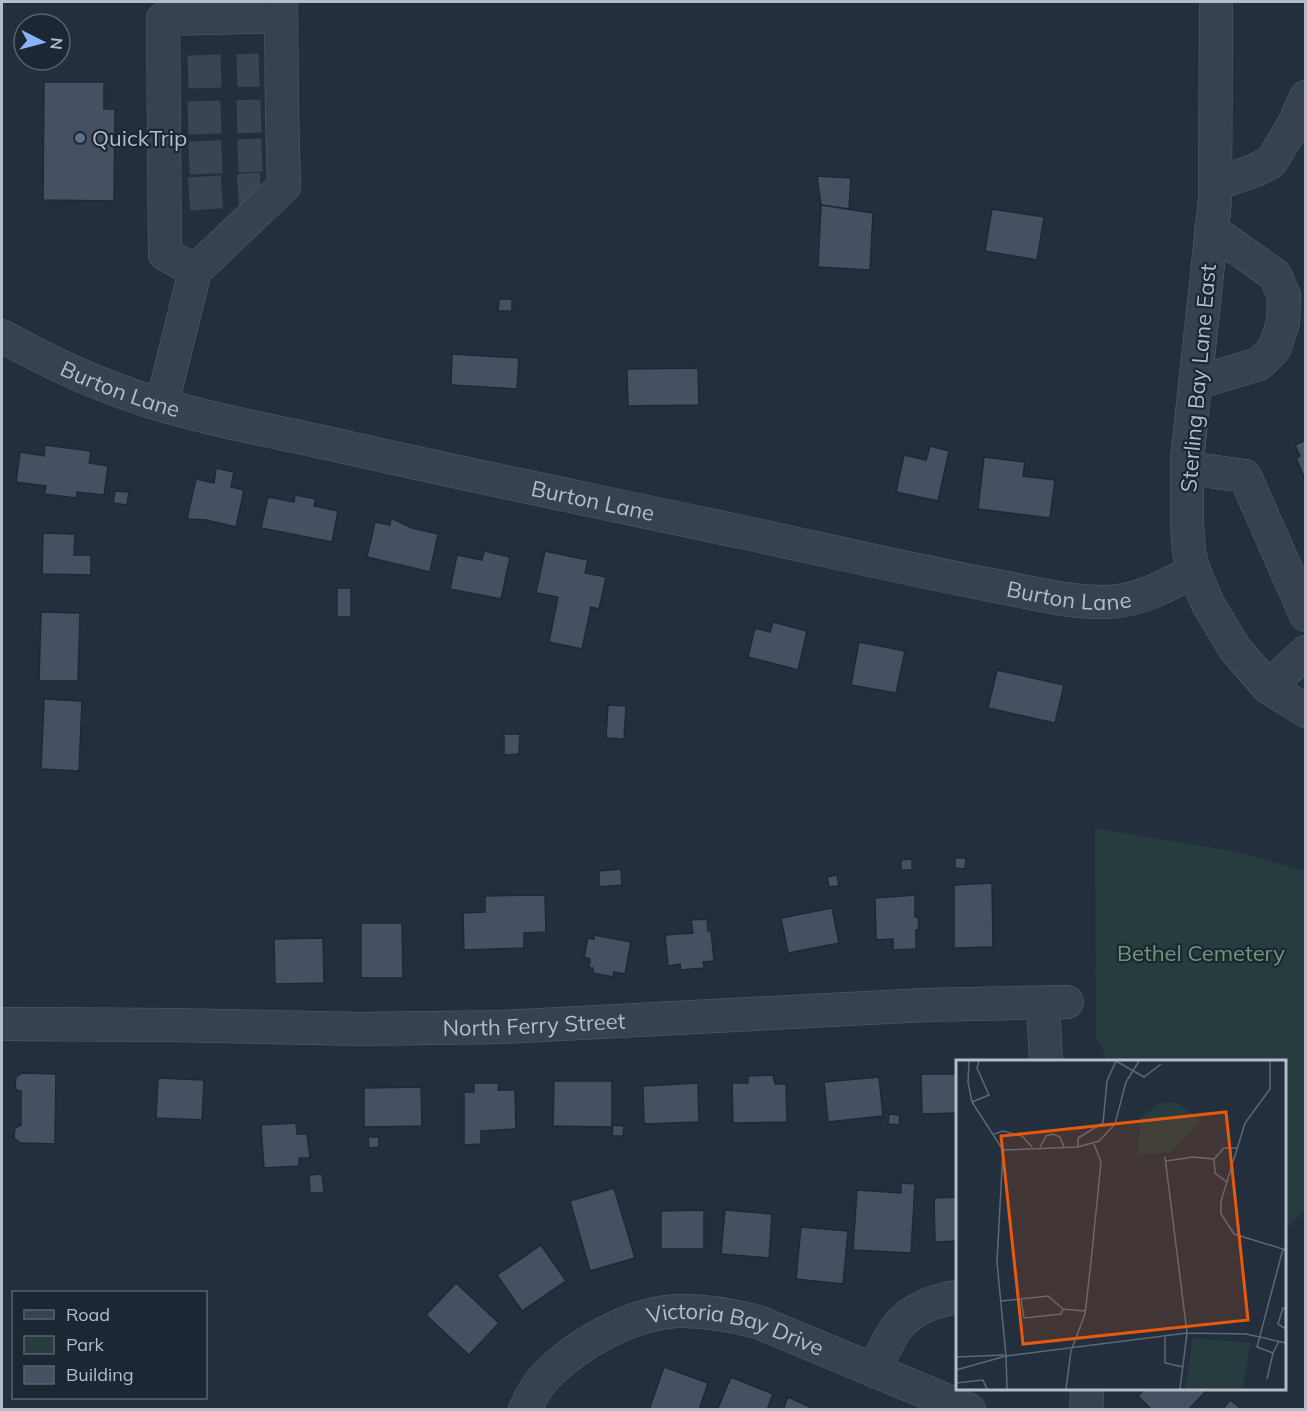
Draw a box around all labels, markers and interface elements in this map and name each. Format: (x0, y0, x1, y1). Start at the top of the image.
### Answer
north arrow (12, 12, 72, 72)
text: N (46, 37, 67, 51)
place label: QuickTrip (92, 124, 187, 152)
marker: QuickTrip (73, 131, 87, 145)
street label: Sterling Bay Lane East (1174, 262, 1222, 493)
street label: Burton Lane (56, 354, 183, 423)
street label: Burton Lane (529, 474, 657, 527)
street label: Burton Lane (1004, 574, 1134, 616)
park label: Bethel Cemetery (1117, 939, 1285, 967)
street label: North Ferry Street (442, 1007, 626, 1042)
inset map (956, 1060, 1286, 1390)
legend (12, 1291, 207, 1399)
street label: Victoria Bay Drive (644, 1297, 828, 1362)
text: Road (66, 1303, 110, 1326)
text: Park (66, 1333, 105, 1356)
text: Building (66, 1363, 134, 1386)

